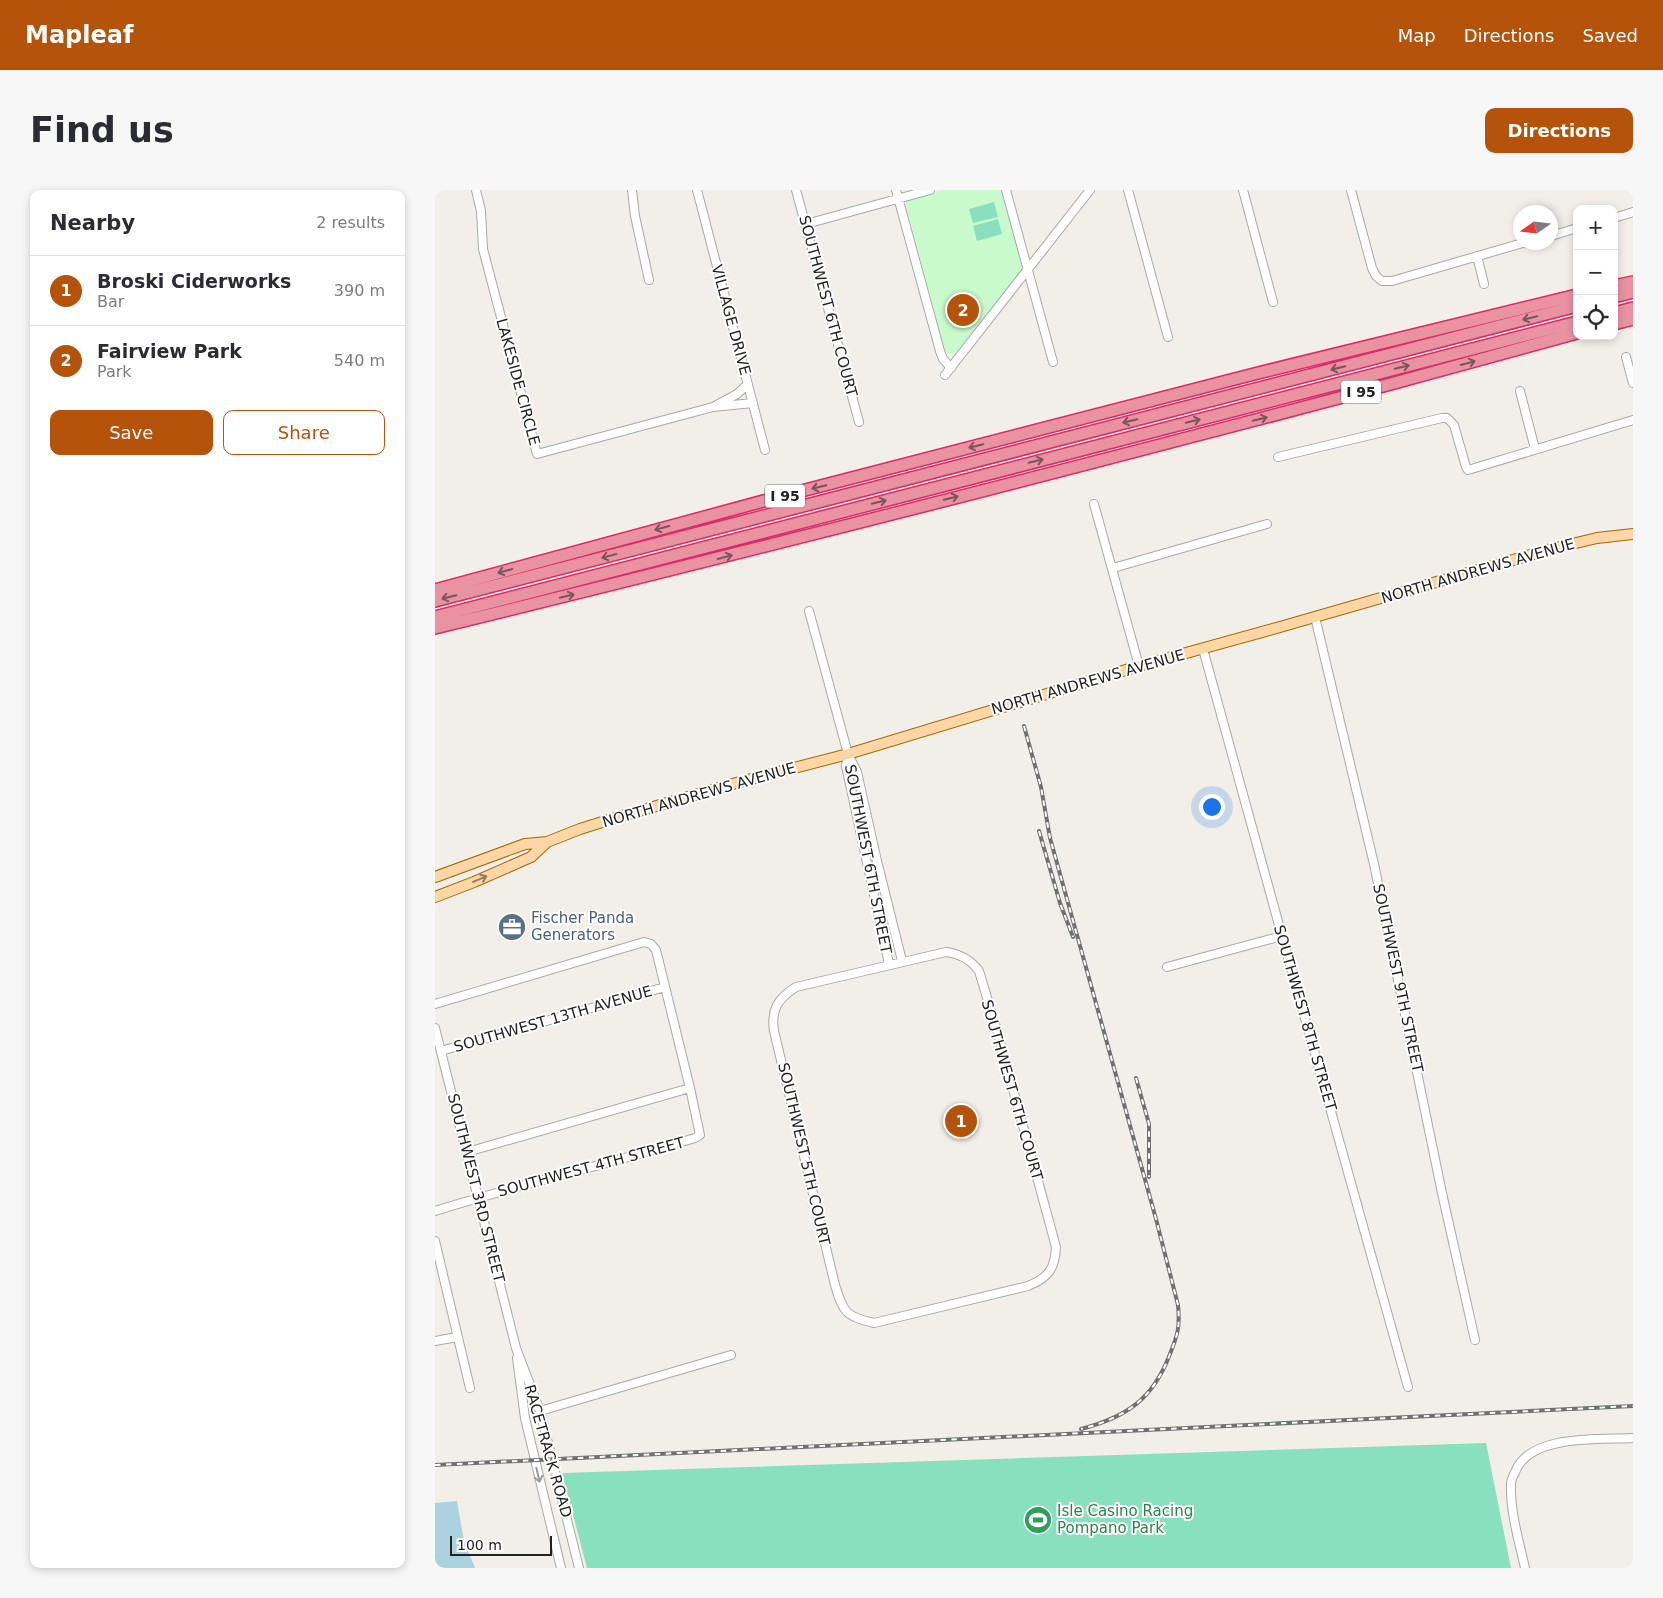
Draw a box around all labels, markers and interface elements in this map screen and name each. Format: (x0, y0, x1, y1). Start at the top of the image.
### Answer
text: Mapleaf (25, 21, 133, 49)
text: Map (1398, 25, 1436, 46)
text: Directions (1464, 25, 1554, 46)
text: Saved (1582, 25, 1638, 46)
button: Directions (1485, 108, 1633, 153)
text: Find us (30, 110, 174, 150)
north arrow (1513, 205, 1558, 250)
map controls (1573, 205, 1618, 340)
button: + (1573, 205, 1618, 250)
text: Nearby (50, 211, 135, 235)
text: 2 results (316, 213, 385, 232)
street label: SOUTHWEST 6TH COURT (795, 213, 861, 399)
button: − (1573, 250, 1618, 295)
street label: VILLAGE DRIVE (708, 263, 754, 377)
text: Broski Ciderworks (97, 270, 291, 292)
text: 1 (60, 281, 72, 300)
text: 390 m (334, 281, 385, 300)
pin: 2 (947, 291, 979, 329)
text: Bar (97, 292, 124, 311)
button: locate (1573, 295, 1618, 340)
one-way arrow (1522, 314, 1538, 324)
street label: LAKESIDE CIRCLE (492, 316, 544, 448)
text: Fairview Park (97, 340, 242, 362)
text: 2 (60, 351, 72, 370)
text: 540 m (334, 351, 385, 370)
one-way arrow (1460, 358, 1476, 367)
text: Park (97, 362, 132, 381)
one-way arrow (1393, 362, 1409, 371)
one-way arrow (1331, 364, 1347, 373)
road number: I 95 (1341, 380, 1381, 403)
button: Save (50, 410, 213, 455)
button: Share (223, 410, 385, 455)
one-way arrow (1252, 413, 1268, 423)
one-way arrow (1185, 416, 1201, 425)
one-way arrow (1123, 417, 1139, 427)
one-way arrow (969, 442, 985, 451)
one-way arrow (1028, 456, 1044, 465)
one-way arrow (811, 483, 827, 492)
road number: I 95 (765, 484, 805, 508)
one-way arrow (943, 493, 959, 502)
one-way arrow (870, 496, 886, 506)
one-way arrow (654, 524, 670, 534)
street label: NORTH ANDREWS AVENUE (1379, 535, 1577, 607)
one-way arrow (717, 551, 733, 561)
one-way arrow (602, 552, 618, 561)
one-way arrow (497, 567, 513, 576)
one-way arrow (559, 591, 575, 600)
one-way arrow (442, 593, 458, 602)
street label: NORTH ANDREWS AVENUE (989, 646, 1187, 718)
street label: NORTH ANDREWS AVENUE (600, 759, 798, 831)
street label: SOUTHWEST 6TH STREET (841, 763, 895, 956)
your location (1199, 794, 1225, 820)
one-way arrow (473, 874, 488, 883)
street label: SOUTHWEST 9TH STREET (1369, 882, 1427, 1075)
place label: Fischer Panda Generators (531, 909, 634, 944)
office icon: Fischer Panda Generators (497, 912, 527, 942)
street label: SOUTHWEST 8TH STREET (1270, 923, 1340, 1114)
street label: SOUTHWEST 13TH AVENUE (452, 982, 654, 1056)
street label: SOUTHWEST 6TH COURT (978, 998, 1047, 1183)
street label: SOUTHWEST 5TH COURT (774, 1061, 834, 1248)
street label: SOUTHWEST 3RD STREET (444, 1092, 508, 1285)
pin: 1 (945, 1102, 977, 1140)
street label: SOUTHWEST 4TH STREET (496, 1133, 687, 1201)
street label: RACETRACK ROAD (520, 1382, 576, 1520)
one-way arrow (534, 1467, 543, 1483)
place label: Isle Casino Racing Pompano Park (1057, 1502, 1193, 1537)
sports icon: Isle Casino Racing Pompano Park (1023, 1505, 1053, 1535)
scale bar (450, 1533, 553, 1556)
text: 100 m (457, 1537, 502, 1553)

